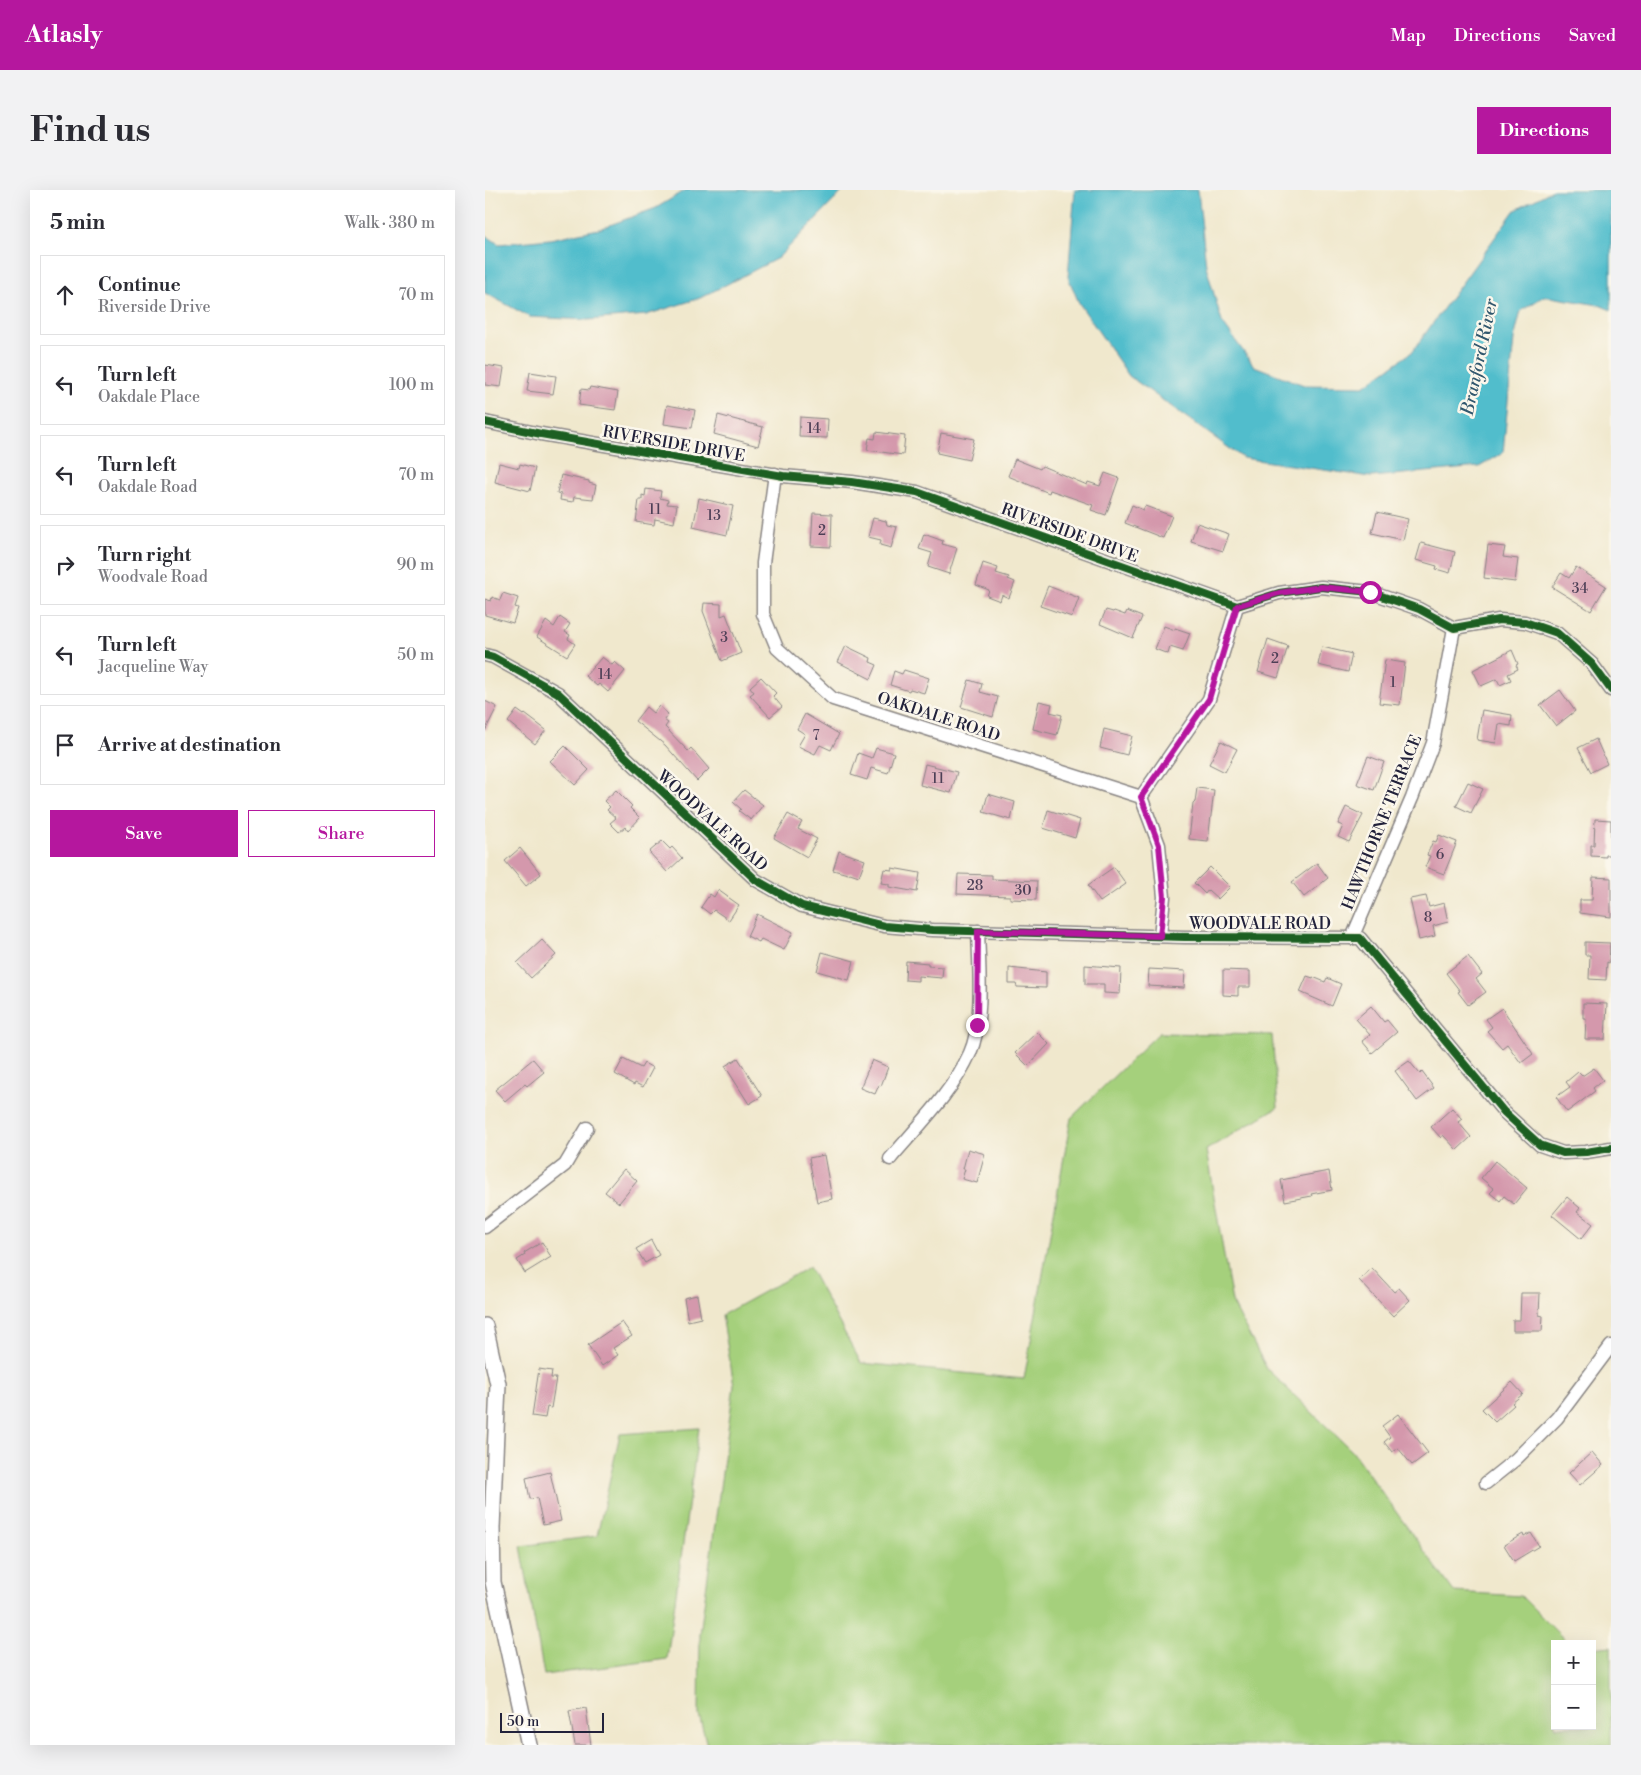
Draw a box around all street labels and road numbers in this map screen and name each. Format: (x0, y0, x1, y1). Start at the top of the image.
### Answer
street label: RIVERSIDE DRIVE (601, 422, 747, 466)
street label: RIVERSIDE DRIVE (998, 499, 1141, 567)
street label: OAKDALE ROAD (875, 688, 1003, 746)
street label: HAWTHORNE TERRACE (1338, 732, 1426, 913)
street label: WOODVALE ROAD (652, 765, 772, 876)
street label: WOODVALE ROAD (1188, 914, 1331, 934)

